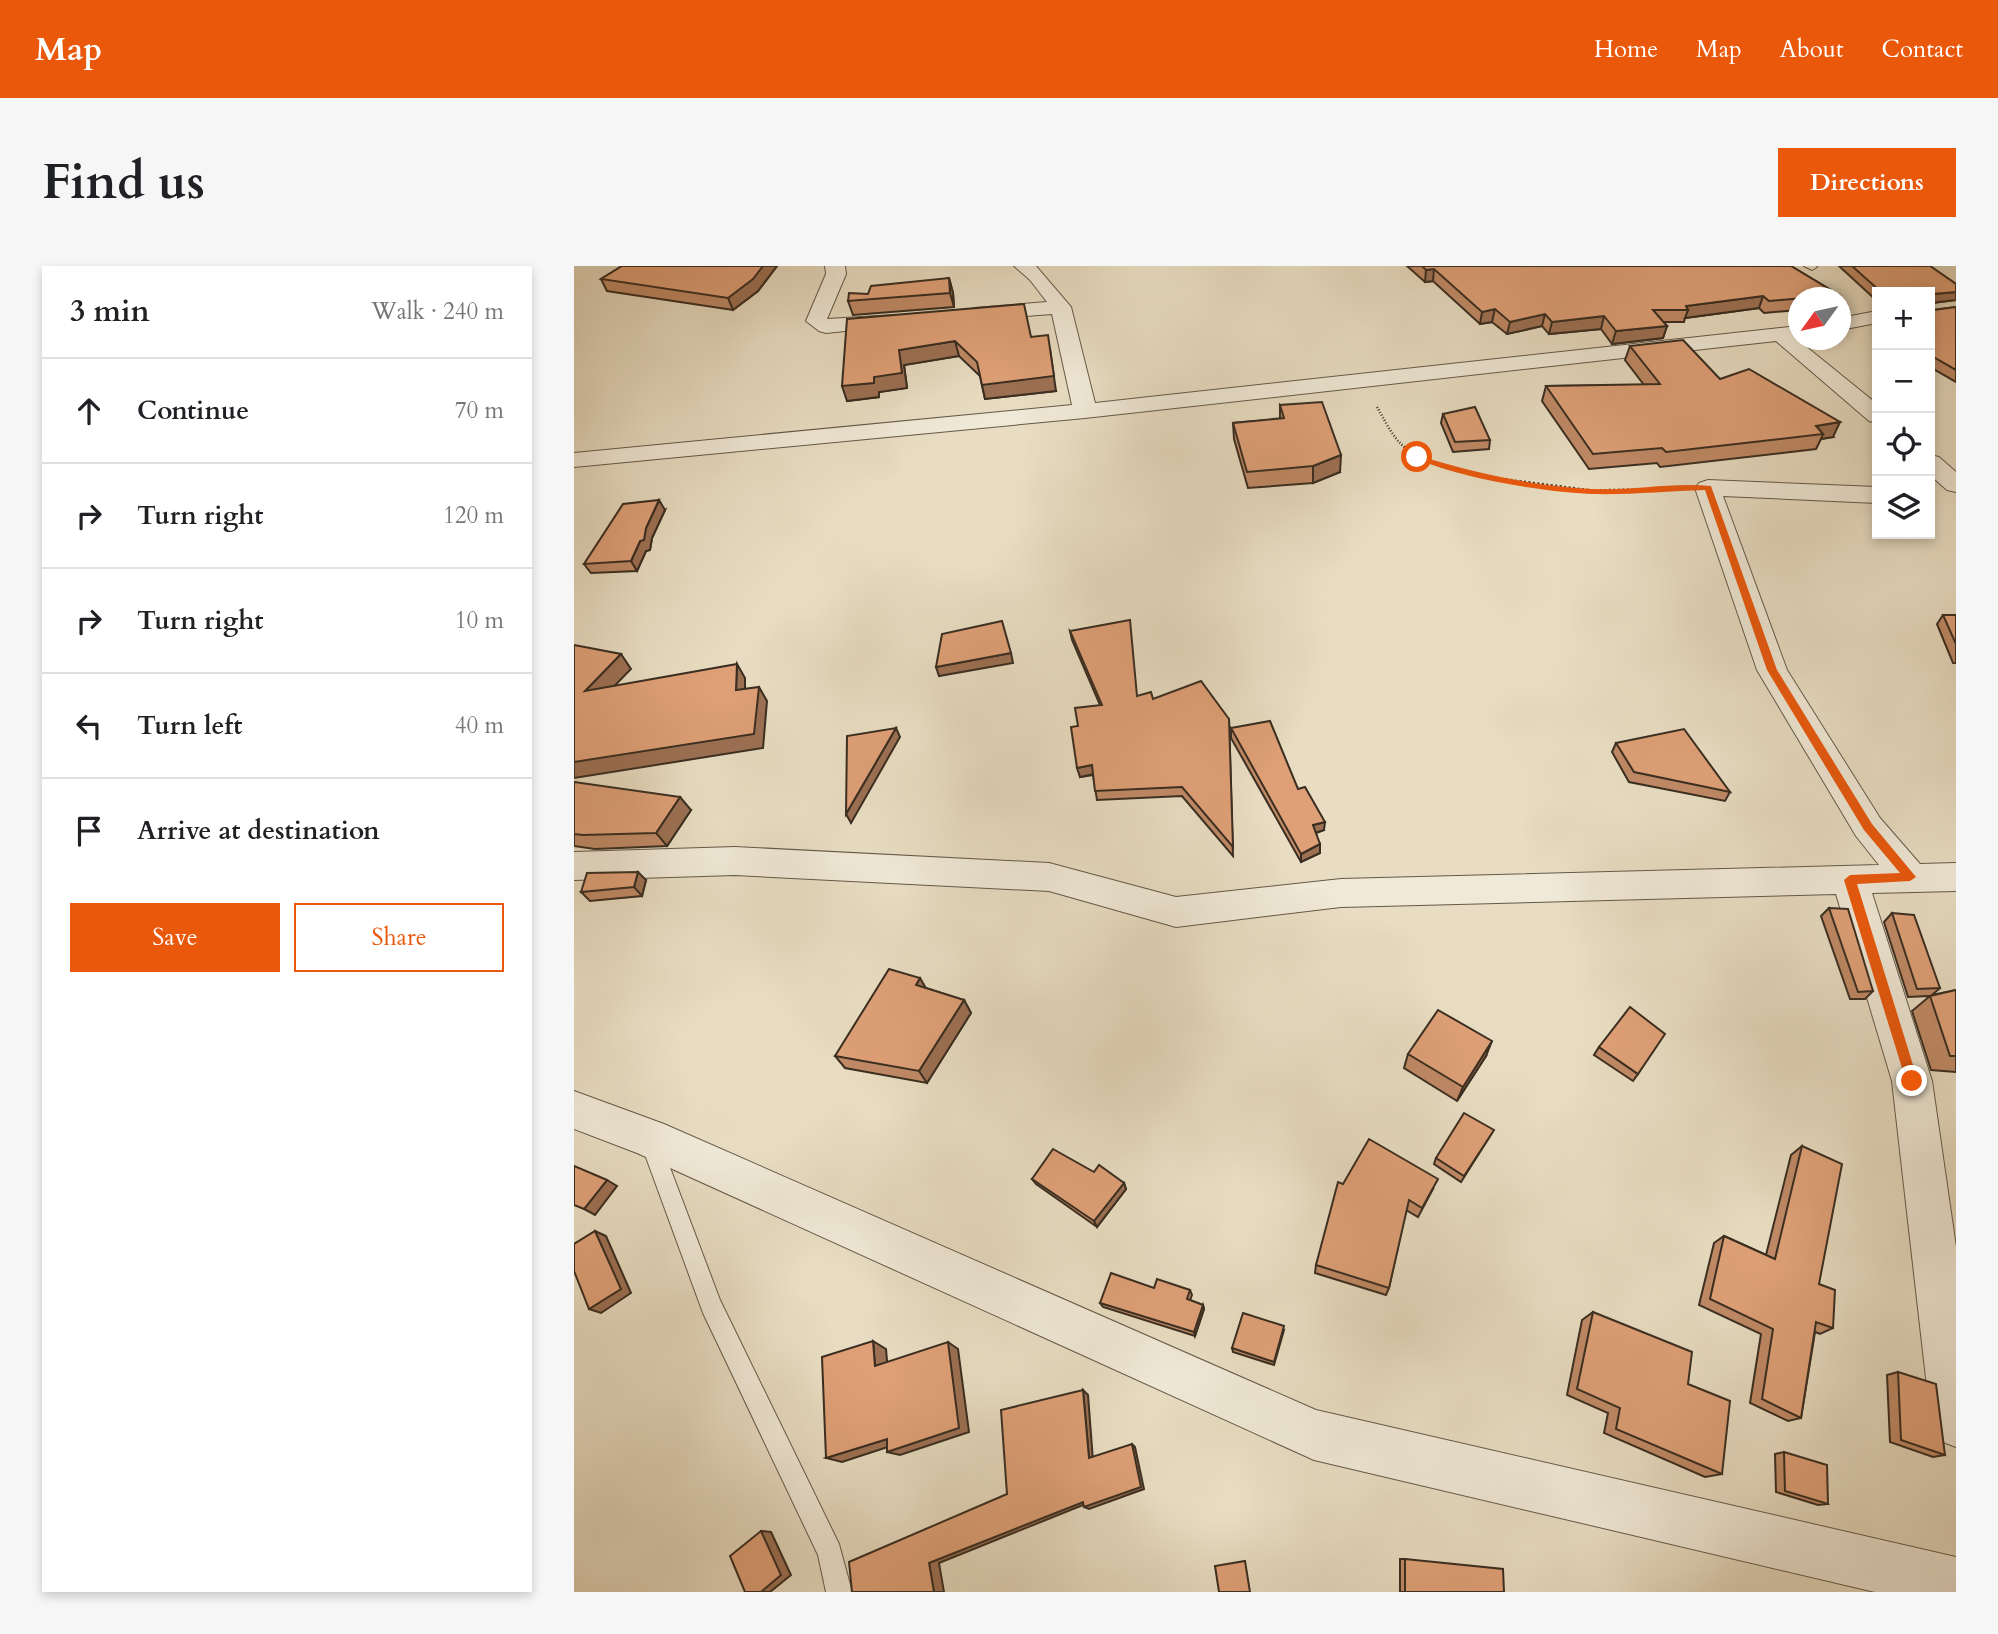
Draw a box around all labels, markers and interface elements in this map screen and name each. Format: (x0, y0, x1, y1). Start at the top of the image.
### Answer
text: Map (35, 27, 102, 72)
text: Home (1594, 33, 1658, 66)
text: Map (1696, 33, 1742, 66)
text: About (1780, 33, 1844, 66)
text: Contact (1882, 33, 1963, 66)
button: Directions (1778, 148, 1956, 217)
text: Find us (42, 149, 205, 216)
north arrow (1788, 287, 1851, 350)
map controls (1872, 287, 1935, 539)
button: + (1872, 287, 1935, 350)
text: 3 min (70, 291, 150, 332)
text: Walk · 240 m (371, 296, 504, 327)
button: − (1872, 350, 1935, 413)
icon: ahead (70, 392, 108, 430)
text: Continue (137, 393, 249, 428)
text: 70 m (455, 395, 504, 426)
button: locate (1872, 413, 1935, 476)
route start (1401, 441, 1432, 472)
button: layers (1872, 476, 1935, 539)
icon: right (70, 497, 108, 535)
text: Turn right (137, 498, 264, 533)
text: 120 m (443, 500, 504, 531)
icon: right (70, 602, 108, 640)
text: Turn right (137, 603, 264, 638)
text: 10 m (455, 605, 504, 636)
icon: left (70, 707, 108, 745)
text: Turn left (137, 708, 242, 743)
text: 40 m (455, 710, 504, 741)
icon: arrive (70, 812, 108, 850)
text: Arrive at destination (137, 813, 380, 848)
button: Save (70, 903, 280, 972)
button: Share (294, 903, 504, 972)
route end (1896, 1065, 1927, 1096)

